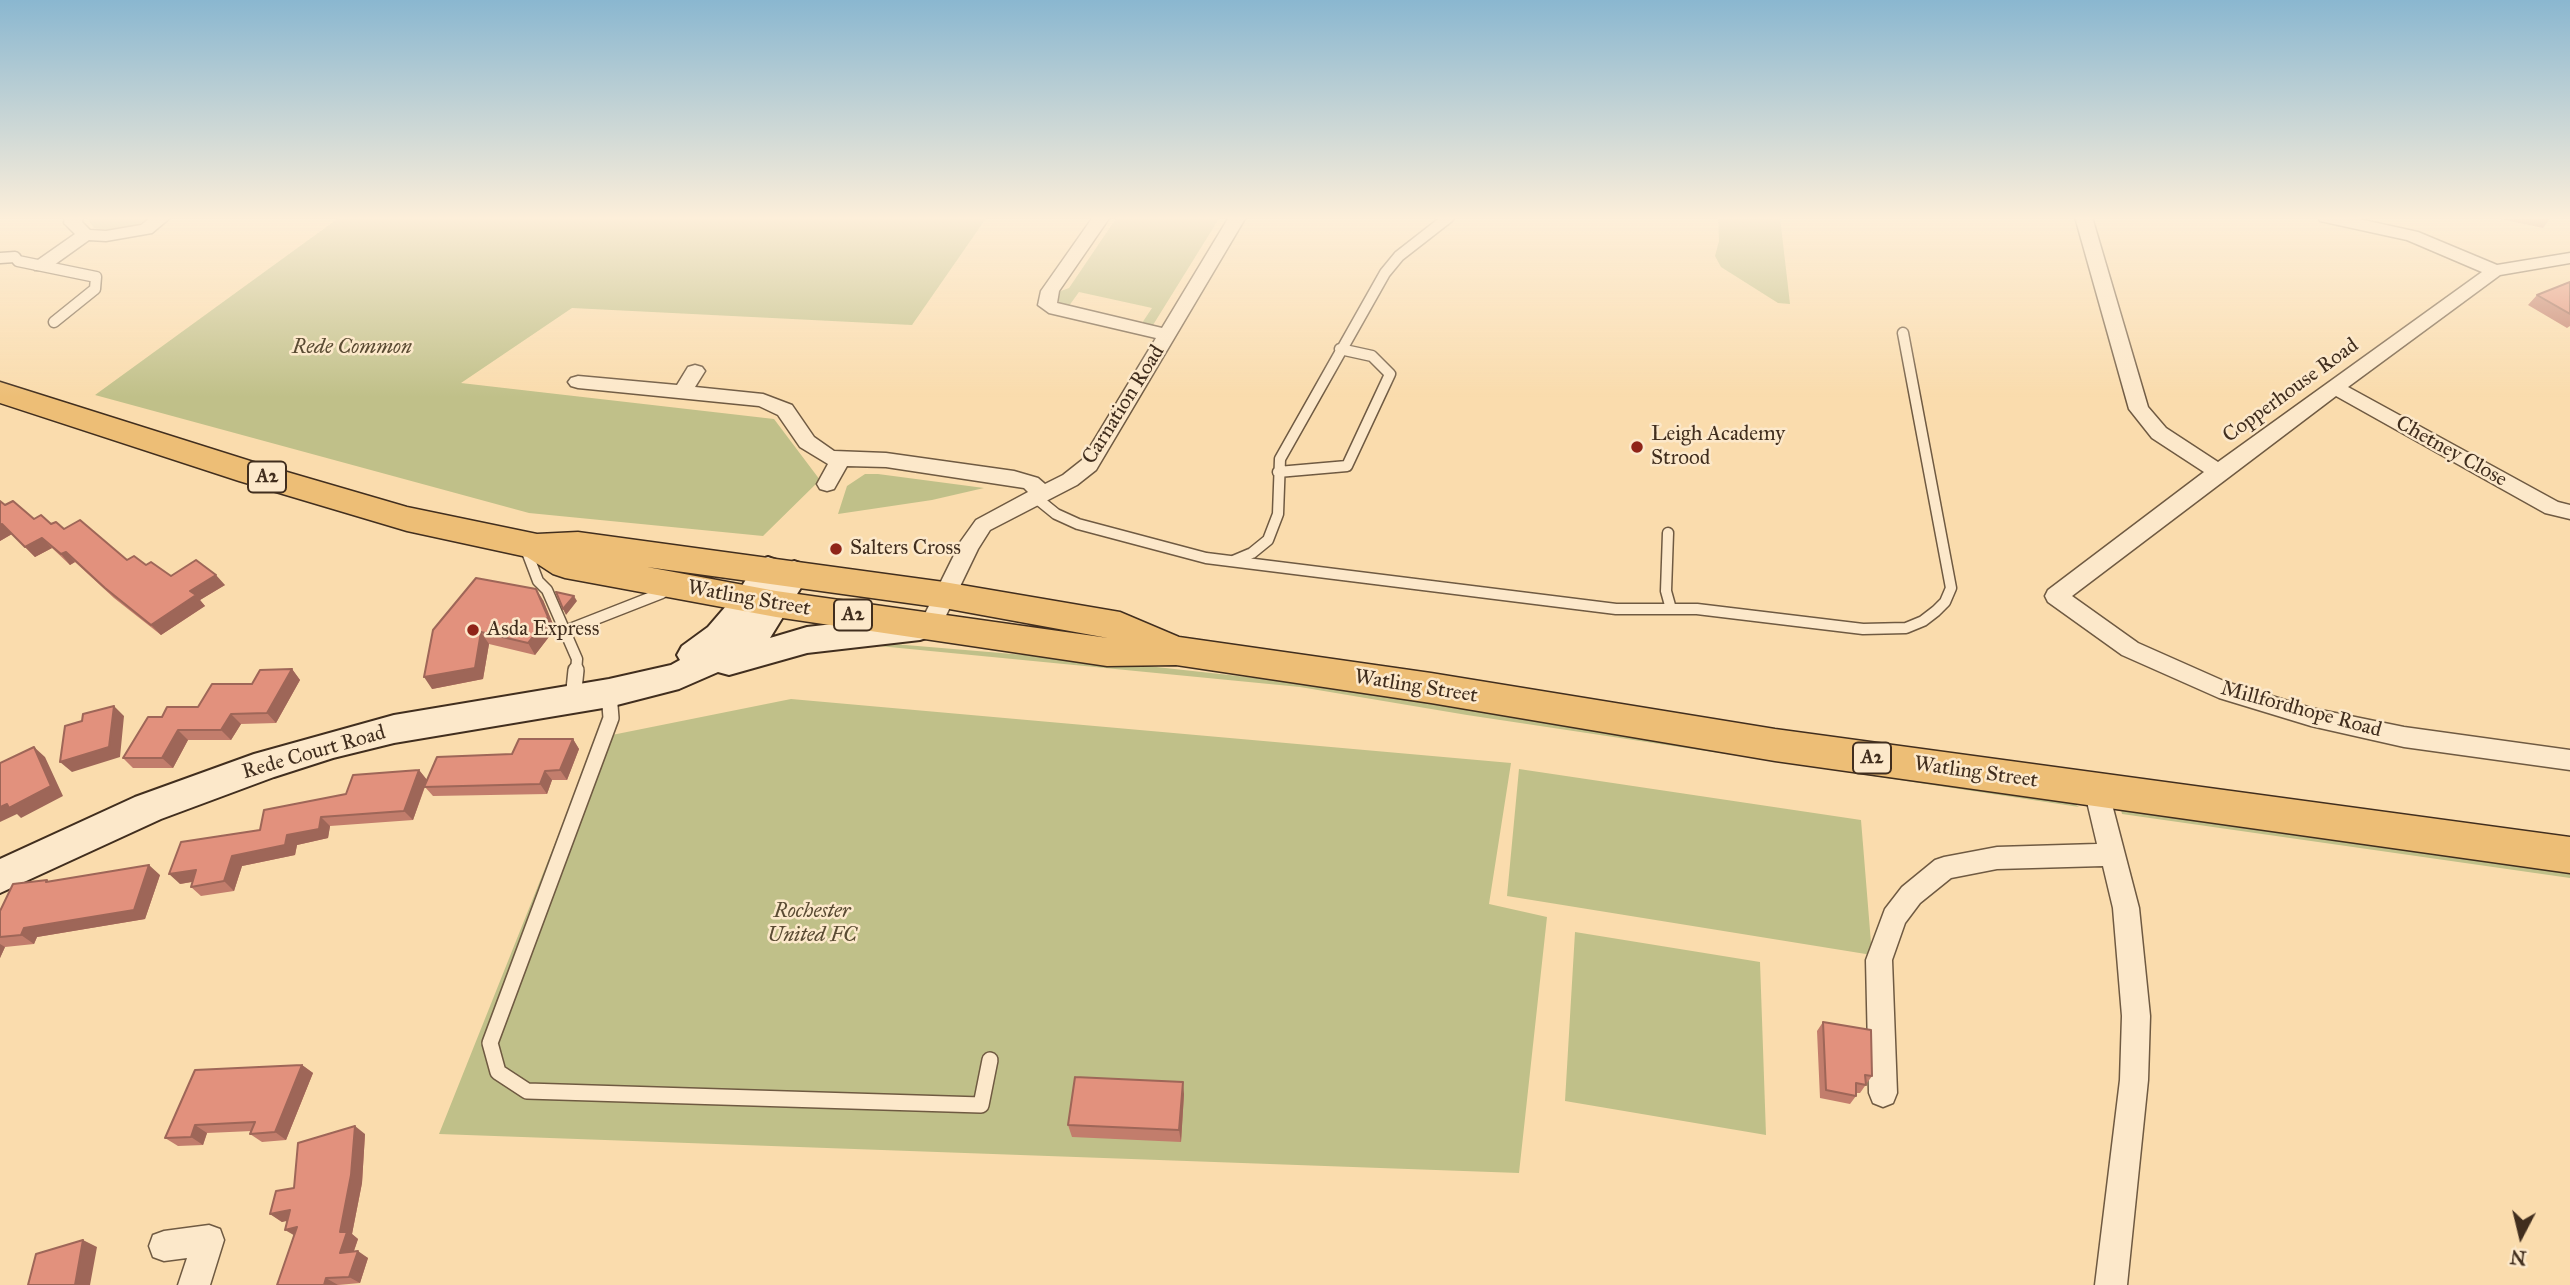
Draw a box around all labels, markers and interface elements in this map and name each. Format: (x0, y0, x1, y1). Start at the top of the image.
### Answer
street label: Copperhouse Road (2218, 333, 2364, 449)
park label: Rede Common (292, 335, 412, 361)
street label: Carnation Road (1077, 341, 1171, 469)
street label: Chetney Close (2391, 411, 2511, 493)
place label: Leigh Academy Strood (1651, 422, 1785, 472)
marker: Leigh Academy Strood (1629, 439, 1645, 455)
road number: A2 (248, 462, 286, 492)
place label: Salters Cross (850, 536, 961, 562)
marker: Salters Cross (828, 541, 844, 557)
street label: Watling Street (685, 576, 813, 622)
road number: A2 (834, 600, 872, 630)
place label: Asda Express (487, 617, 599, 643)
marker: Asda Express (465, 622, 481, 638)
street label: Watling Street (1353, 665, 1479, 709)
street label: Millfordhope Road (2218, 676, 2384, 744)
street label: Rede Court Road (239, 720, 389, 786)
road number: A2 (1853, 743, 1891, 774)
street label: Watling Street (1913, 752, 2039, 794)
park label: Rochester United FC (767, 899, 857, 949)
north arrow (2486, 1201, 2556, 1271)
text: N (2509, 1245, 2528, 1270)

